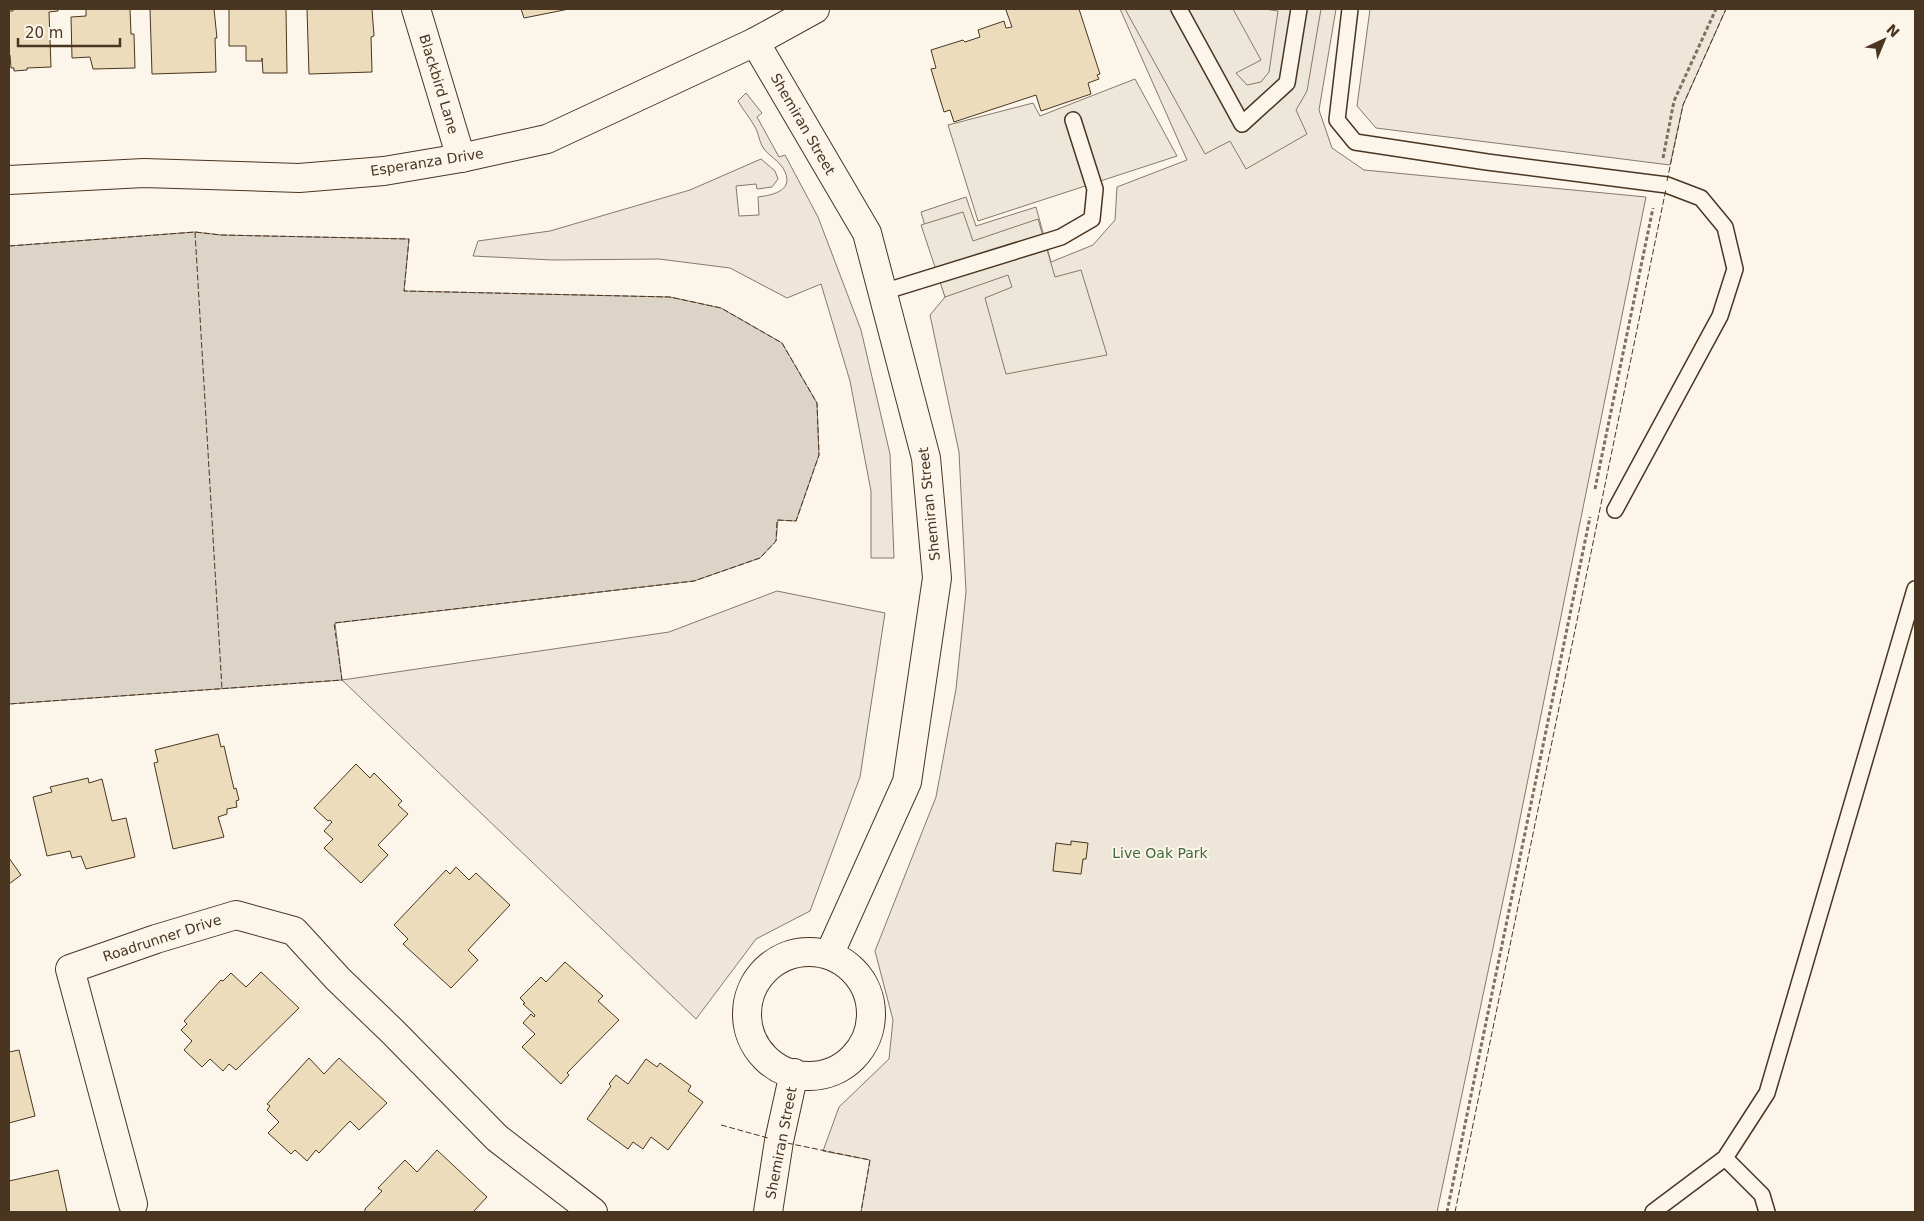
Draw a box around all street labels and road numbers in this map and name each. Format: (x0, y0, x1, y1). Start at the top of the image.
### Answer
street label: Blackbird Lane (416, 32, 462, 136)
street label: Shemiran Street (768, 71, 839, 178)
street label: Esperanza Drive (369, 145, 485, 179)
street label: Shemiran Street (915, 446, 943, 562)
street label: Roadrunner Drive (101, 911, 223, 965)
street label: Shemiran Street (762, 1085, 800, 1201)

